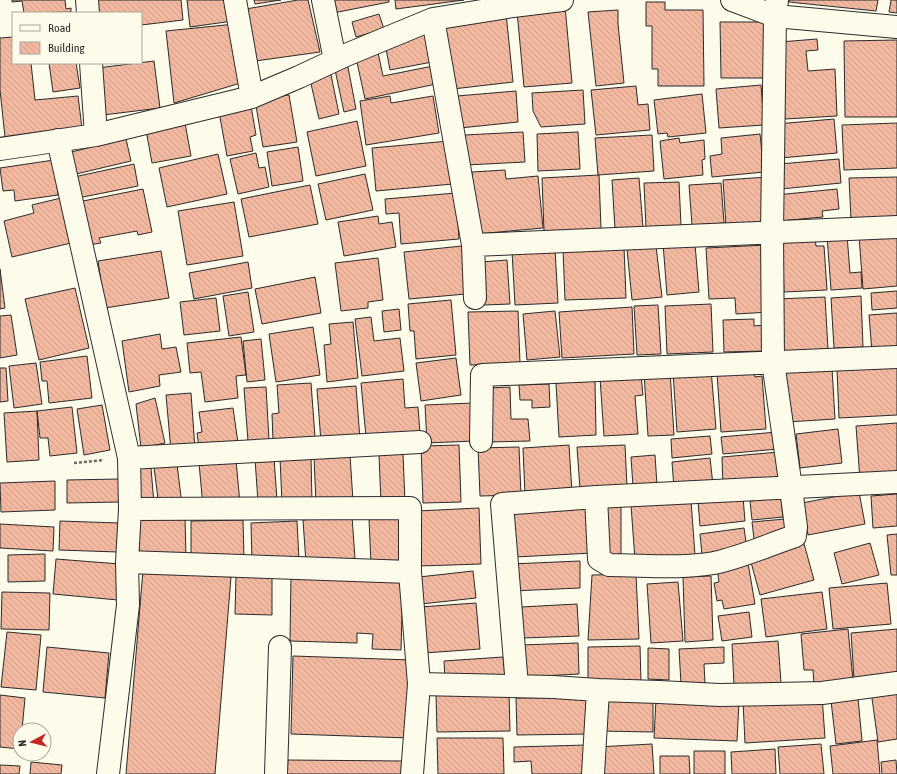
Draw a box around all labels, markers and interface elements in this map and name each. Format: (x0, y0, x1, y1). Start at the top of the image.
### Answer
legend (12, 12, 142, 64)
text: Road (48, 21, 71, 35)
text: Building (48, 41, 86, 55)
north arrow (12, 722, 52, 762)
text: N (16, 739, 28, 747)

